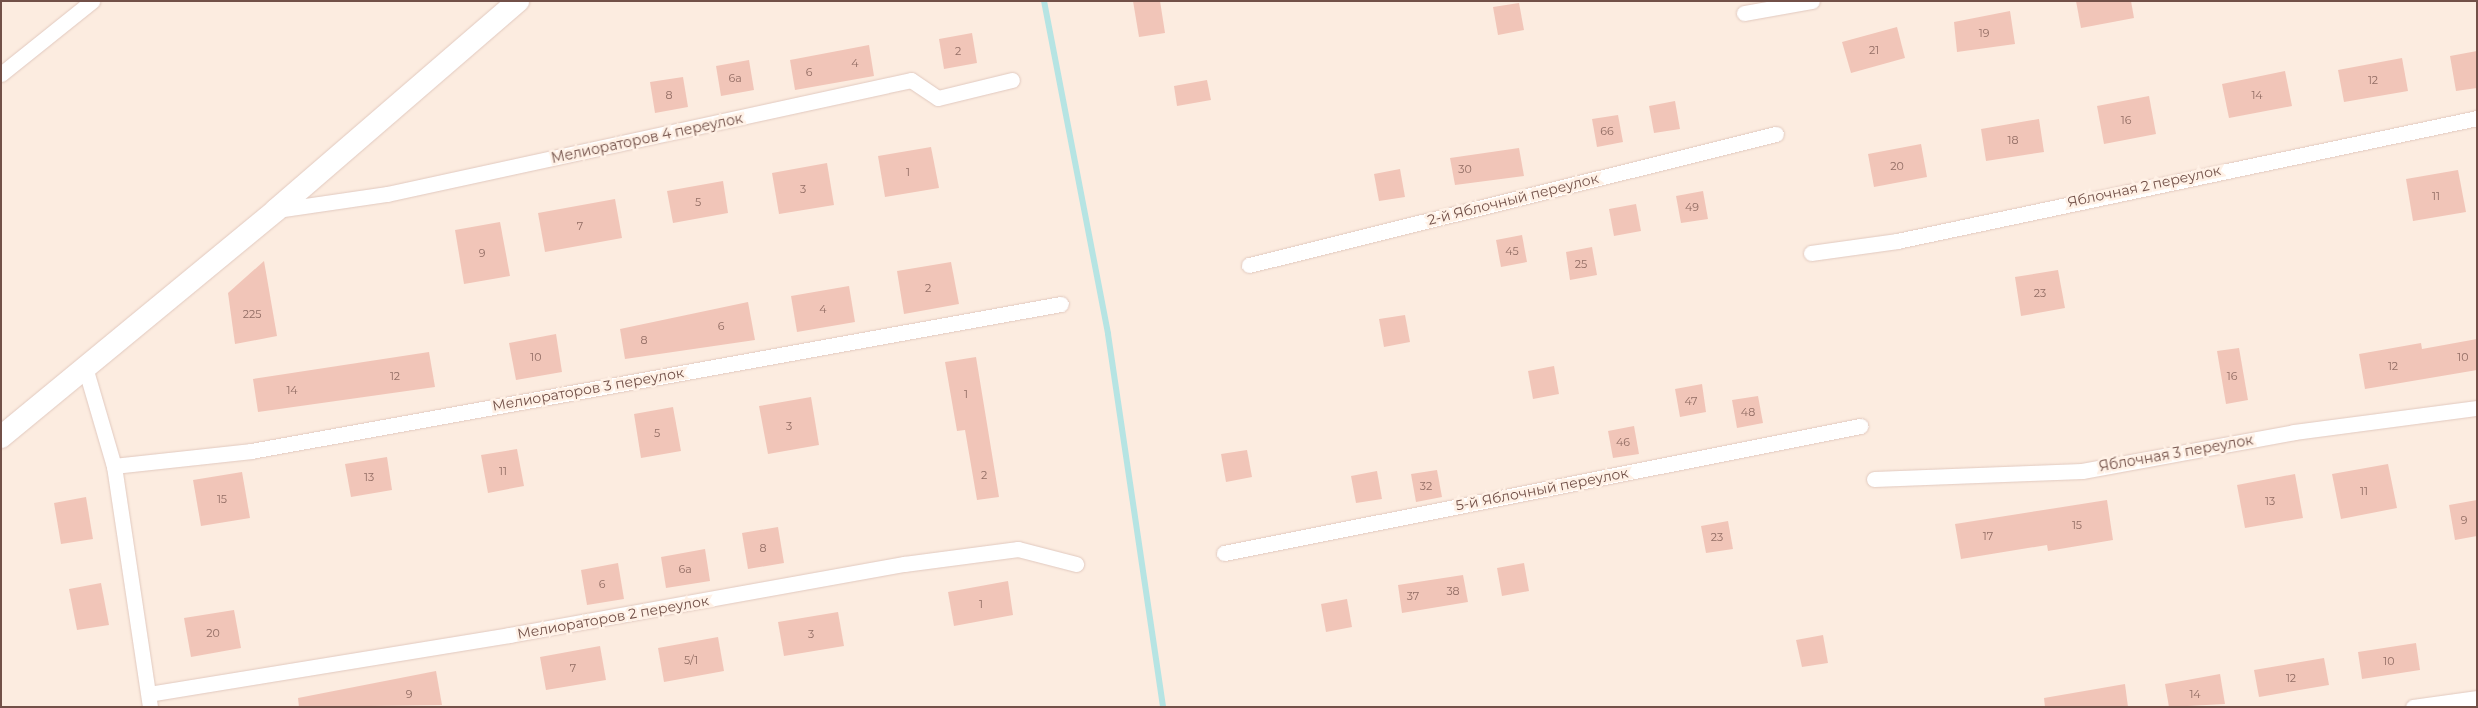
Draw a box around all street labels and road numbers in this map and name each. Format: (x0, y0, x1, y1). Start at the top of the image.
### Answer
street label: Мелиораторов 4 переулок (550, 109, 744, 167)
street label: Яблочная 2 переулок (2066, 162, 2222, 210)
street label: 2-й Яблочный переулок (1426, 170, 1600, 228)
street label: Мелиораторов 3 переулок (491, 364, 685, 414)
street label: Яблочная 3 переулок (2097, 431, 2255, 475)
street label: 5-й Яблочный переулок (1454, 464, 1630, 514)
street label: Мелиораторов 2 переулок (516, 592, 710, 642)

